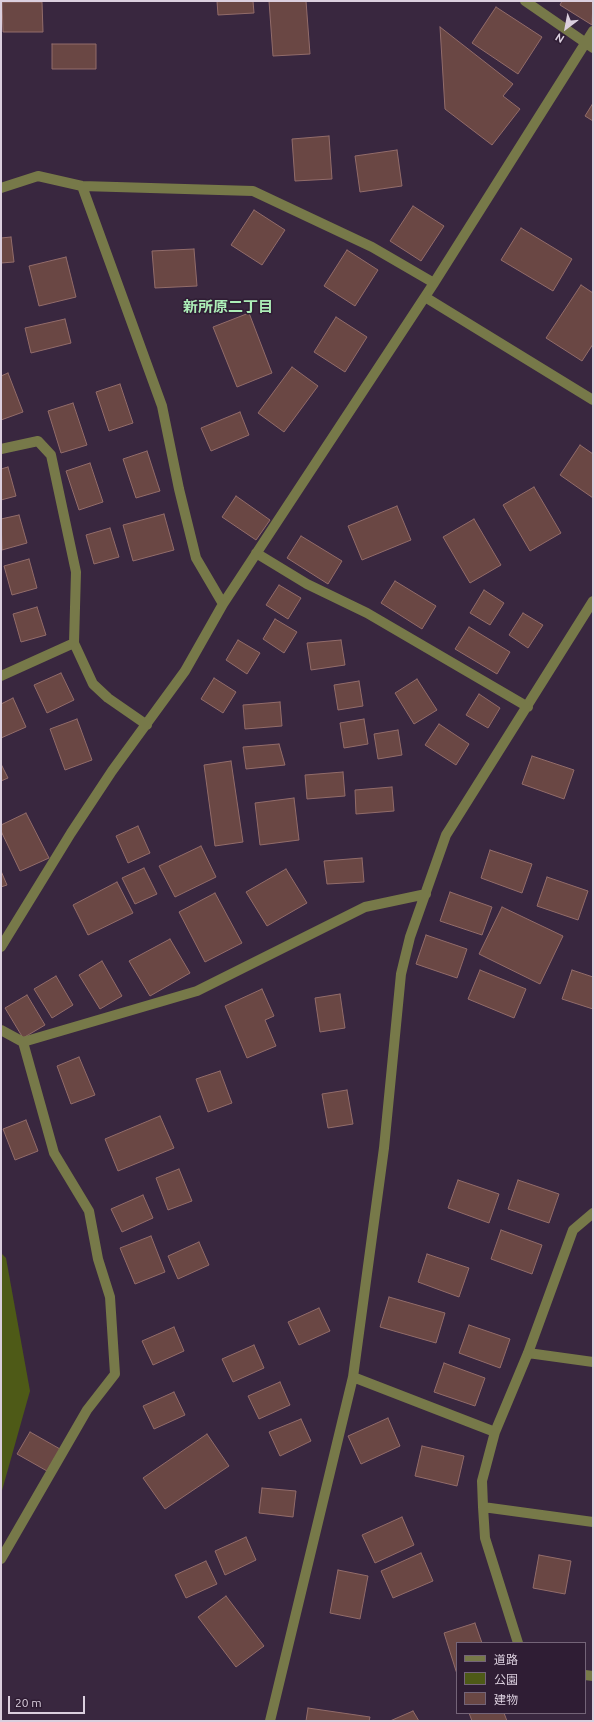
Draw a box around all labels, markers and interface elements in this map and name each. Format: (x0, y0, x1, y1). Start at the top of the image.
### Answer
north arrow (546, 8, 586, 48)
text: N (553, 31, 566, 45)
district label: 新所原二丁目 (183, 298, 273, 316)
legend (456, 1642, 586, 1714)
text: 道路 (494, 1653, 518, 1666)
text: 公園 (494, 1673, 518, 1686)
scale bar (10, 1688, 87, 1714)
text: 建物 (494, 1693, 518, 1706)
text: 20 m (15, 1696, 42, 1709)

